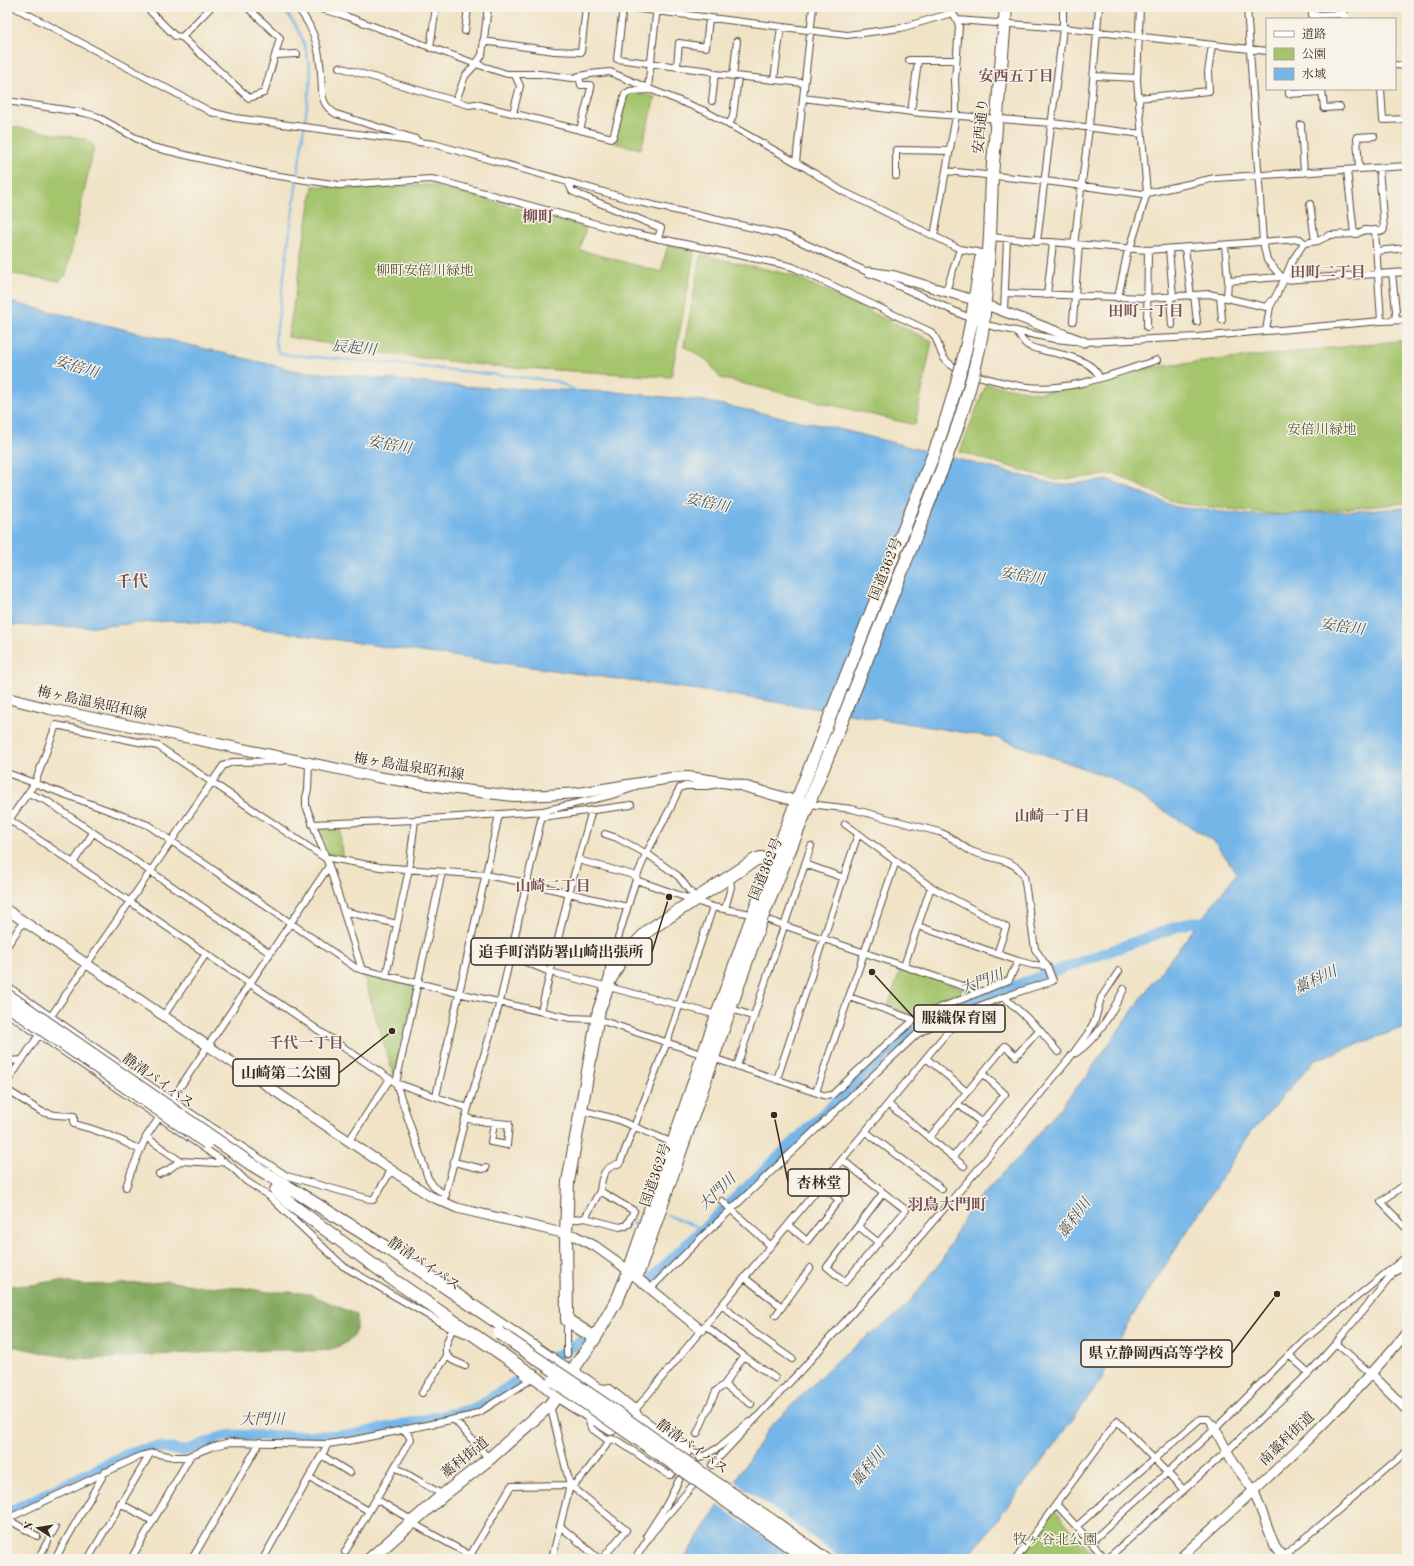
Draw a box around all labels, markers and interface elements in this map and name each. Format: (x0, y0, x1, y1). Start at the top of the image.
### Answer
legend (1266, 18, 1396, 90)
text: 道路 (1302, 27, 1326, 41)
text: 公園 (1302, 48, 1326, 61)
text: 水域 (1302, 67, 1326, 81)
district label: 安西五丁目 (978, 68, 1054, 85)
street label: 安西通り (971, 97, 990, 155)
district label: 柳町 (522, 208, 554, 226)
park label: 柳町安倍川緑地 (376, 263, 474, 278)
district label: 田町二丁目 (1290, 264, 1366, 281)
district label: 田町一丁目 (1108, 303, 1184, 320)
water label: 辰起川 (331, 337, 379, 359)
water label: 安倍川 (52, 352, 102, 382)
park label: 安倍川緑地 (1287, 422, 1357, 437)
water label: 安倍川 (366, 433, 415, 458)
water label: 安倍川 (683, 490, 733, 516)
street label: 国道362号 (866, 535, 905, 602)
water label: 安倍川 (999, 564, 1048, 588)
district label: 千代 (116, 572, 148, 591)
water label: 安倍川 (1319, 615, 1368, 639)
street label: 梅ヶ島温泉昭和線 (36, 684, 148, 721)
street label: 梅ヶ島温泉昭和線 (353, 750, 466, 783)
district label: 山崎一丁目 (1014, 807, 1090, 825)
street label: 国道362号 (746, 835, 785, 902)
district label: 山崎二丁目 (515, 877, 591, 895)
callout: 追手町消防署山崎出張所 (471, 938, 652, 965)
text: 追手町消防署山崎出張所 (478, 943, 644, 961)
water label: 藁科川 (1292, 962, 1341, 997)
water label: 大門川 (958, 965, 1008, 998)
callout: 服織保育園 (914, 1005, 1005, 1032)
text: 服織保育園 (921, 1010, 997, 1027)
district label: 千代一丁目 (268, 1034, 344, 1052)
street label: 静清バイパス (120, 1050, 197, 1111)
callout: 山崎第二公園 (233, 1059, 339, 1086)
text: 山崎第二公園 (241, 1064, 331, 1082)
street label: 国道362号 (638, 1141, 673, 1209)
water label: 大門川 (695, 1169, 741, 1214)
callout: 杏林堂 (788, 1169, 849, 1196)
text: 杏林堂 (796, 1175, 842, 1192)
water label: 藁科川 (1054, 1194, 1095, 1242)
district label: 羽鳥大門町 (907, 1196, 987, 1214)
street label: 静清バイパス (385, 1234, 463, 1293)
callout: 県立静岡西高等学校 (1081, 1340, 1232, 1367)
text: 県立静岡西高等学校 (1088, 1345, 1224, 1362)
street label: 南藁科街道 (1256, 1409, 1317, 1468)
water label: 大門川 (239, 1411, 286, 1428)
street label: 静清バイパス (654, 1416, 731, 1477)
street label: 藁科街道 (438, 1434, 491, 1481)
water label: 藁科川 (847, 1443, 890, 1490)
north arrow (18, 1508, 58, 1548)
text: N (23, 1520, 36, 1531)
park label: 牧ヶ谷北公園 (1013, 1532, 1097, 1547)

